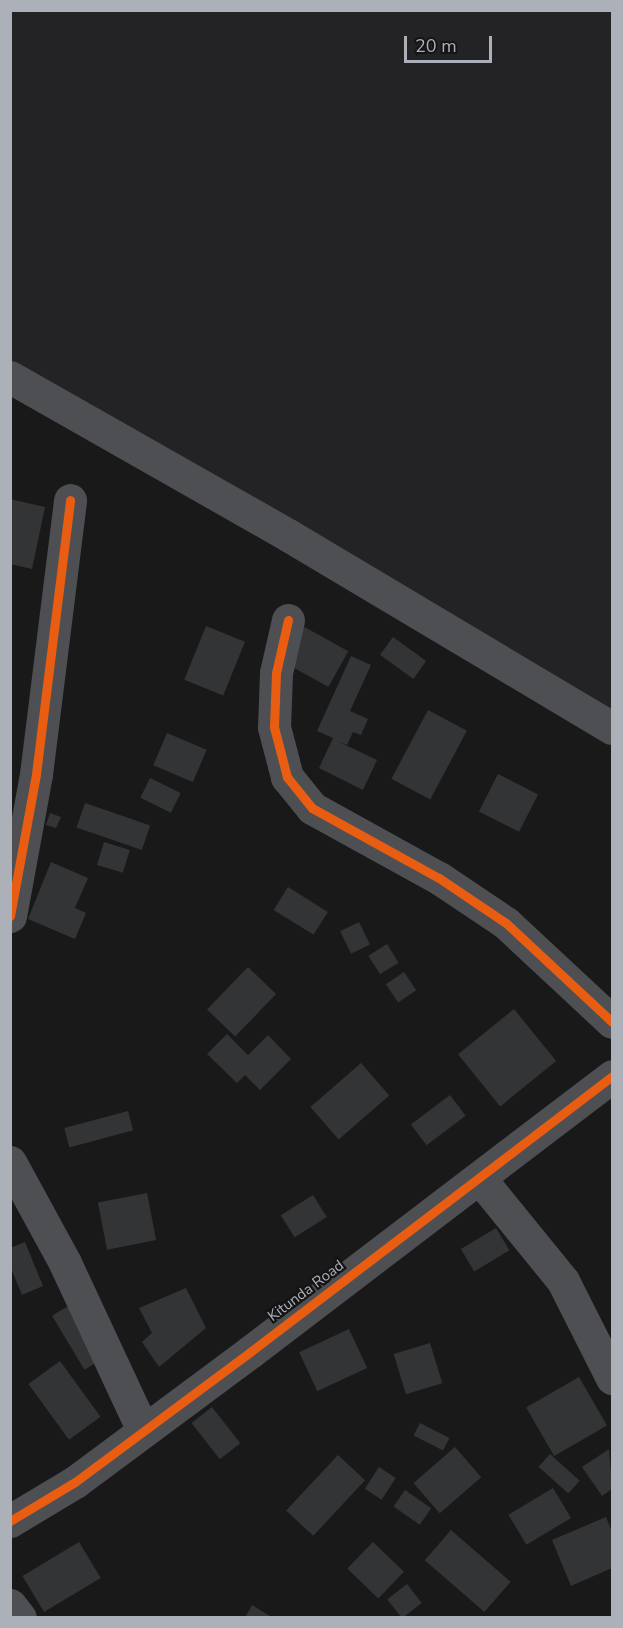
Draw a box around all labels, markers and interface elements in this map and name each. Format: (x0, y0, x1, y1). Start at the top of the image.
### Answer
scale bar (407, 24, 496, 62)
text: 20 m (415, 34, 457, 58)
street label: Kitunda Road (264, 1257, 348, 1325)

